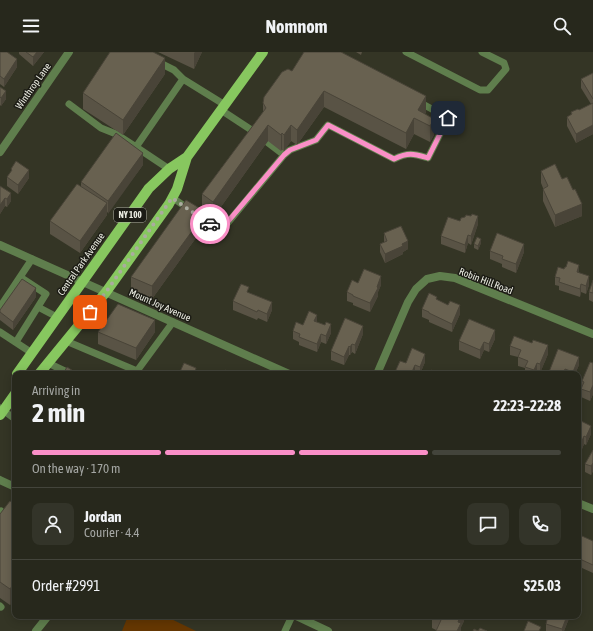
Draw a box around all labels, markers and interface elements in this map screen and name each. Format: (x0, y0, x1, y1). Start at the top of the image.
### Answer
icon: menu (20, 15, 42, 37)
icon: search (551, 15, 573, 37)
text: Nomnom (265, 16, 328, 37)
street label: Winthrop Lane (13, 60, 53, 111)
pin (431, 101, 465, 135)
icon: home (437, 107, 459, 129)
courier (190, 204, 230, 244)
road number: NY 100 (114, 208, 146, 222)
icon: car (199, 213, 221, 235)
street label: Central Park Avenue (55, 230, 107, 297)
street label: Robin Hill Road (457, 266, 515, 296)
street label: Mount Joy Avenue (127, 286, 193, 324)
pin (73, 295, 107, 329)
icon: bag (79, 301, 101, 323)
text: Arriving in (32, 383, 80, 398)
text: 22:23–22:28 (493, 397, 561, 414)
text: 2 min (32, 398, 85, 428)
text: On the way · 170 m (32, 461, 120, 476)
button: person (32, 503, 74, 545)
button: chat (467, 503, 509, 545)
button: phone (519, 503, 561, 545)
text: Jordan (84, 508, 122, 525)
text: Courier · 4.4 (84, 525, 140, 540)
text: Order #2991 (32, 577, 100, 594)
text: $25.03 (524, 577, 561, 594)

